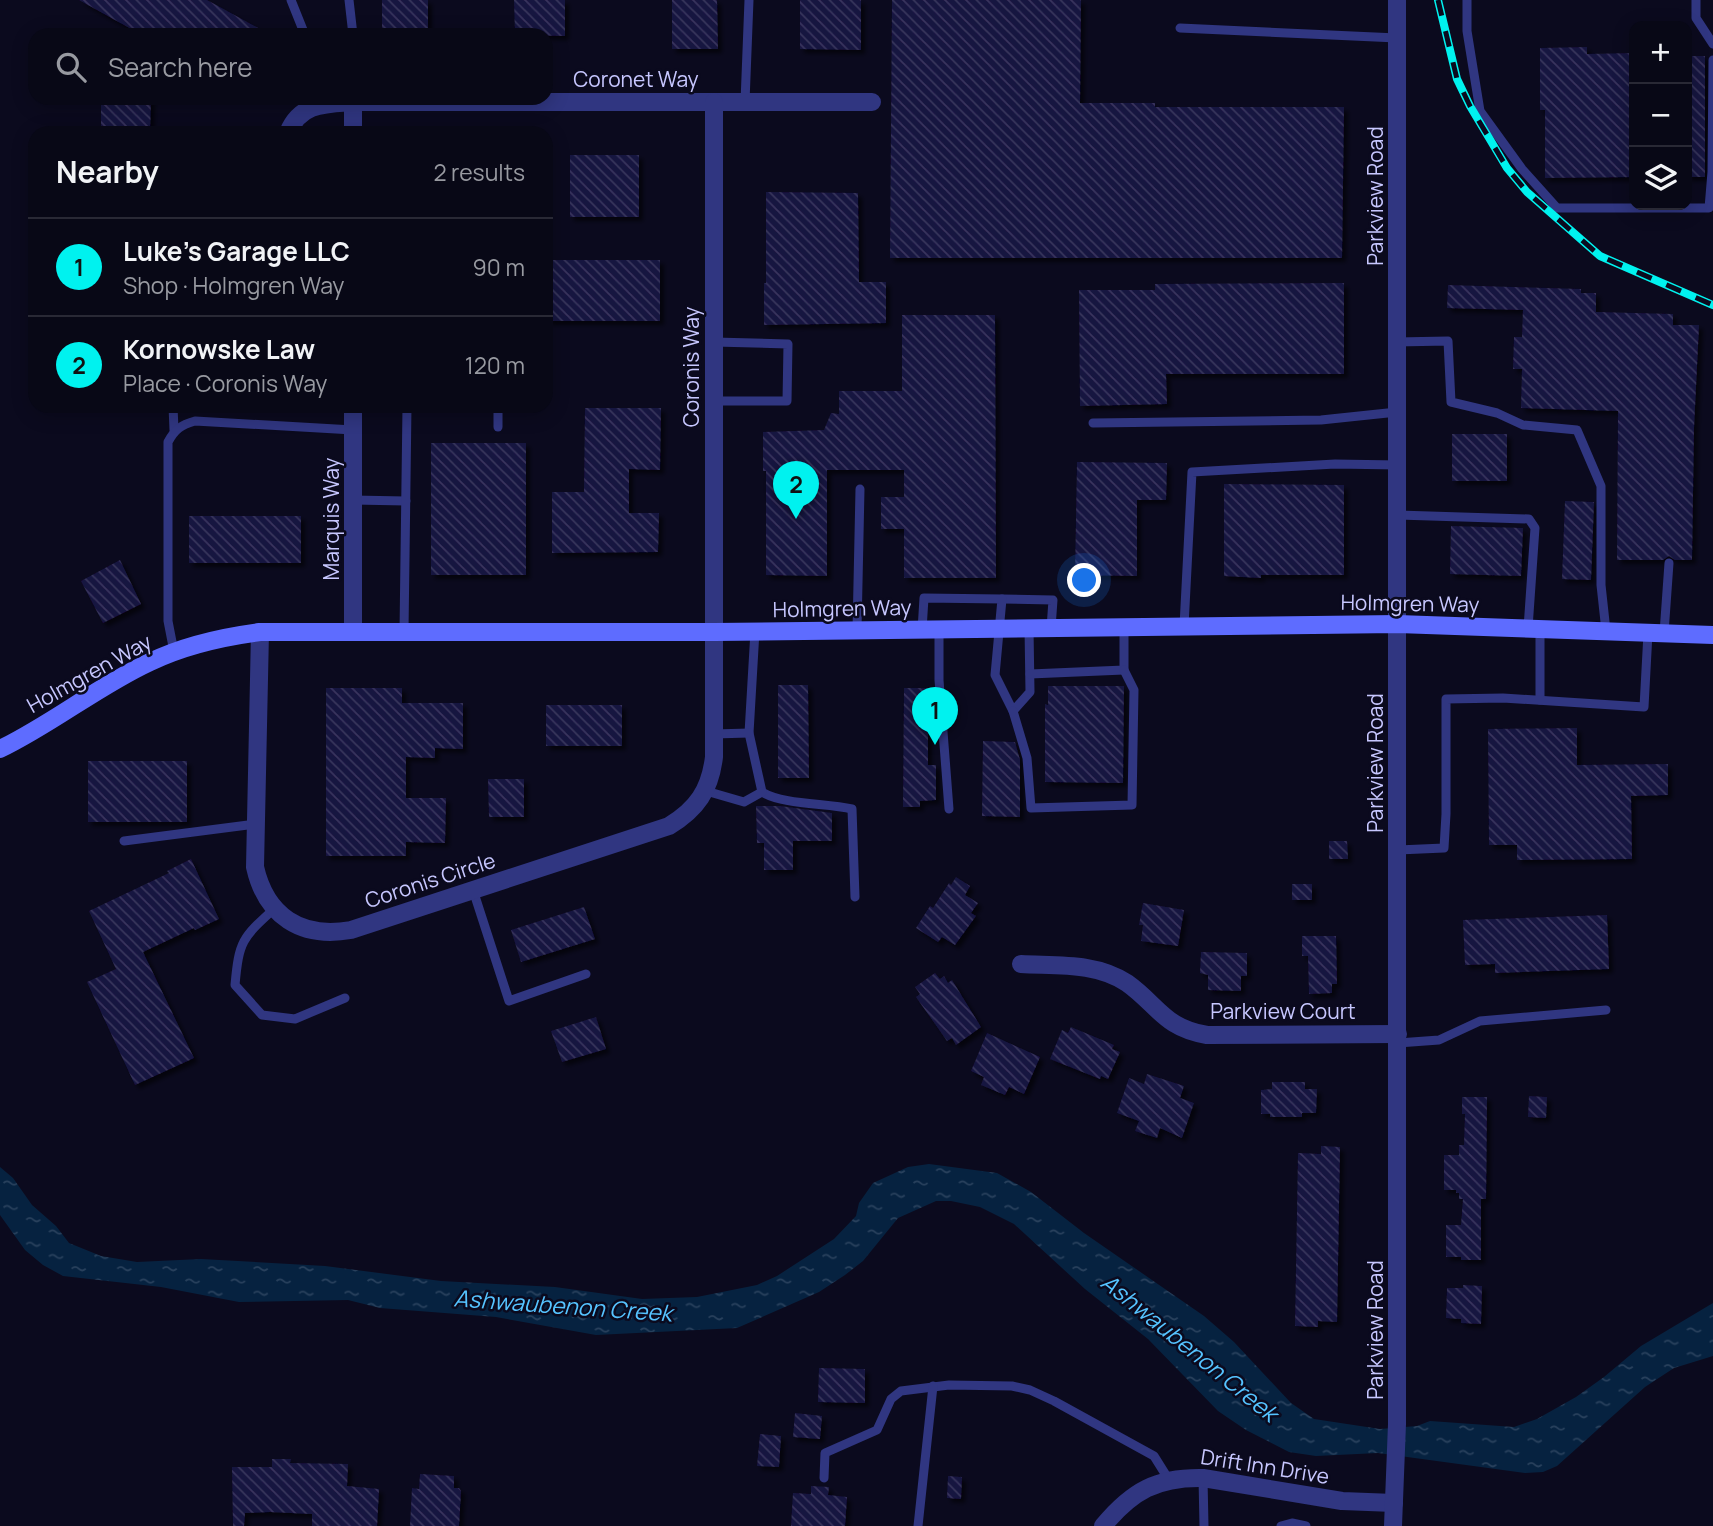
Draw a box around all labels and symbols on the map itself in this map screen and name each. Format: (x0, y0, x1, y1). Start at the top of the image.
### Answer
street label: Coronet Way (573, 65, 699, 93)
street label: Parkview Road (1361, 126, 1389, 266)
street label: Coronis Way (677, 307, 705, 427)
street label: Marquis Way (317, 458, 345, 580)
pin: 2 (773, 461, 819, 519)
your location (1067, 563, 1101, 597)
street label: Holmgren Way (1340, 588, 1480, 618)
street label: Holmgren Way (772, 593, 912, 623)
street label: Holmgren Way (22, 627, 156, 719)
pin: 1 (912, 687, 958, 745)
street label: Parkview Road (1361, 693, 1389, 833)
street label: Coronis Circle (361, 846, 499, 914)
street label: Parkview Court (1210, 997, 1356, 1025)
street label: Parkview Road (1361, 1260, 1389, 1400)
water label: Ashwaubenon Creek (1095, 1266, 1288, 1431)
water label: Ashwaubenon Creek (453, 1281, 677, 1329)
street label: Drift Inn Drive (1199, 1442, 1331, 1490)

